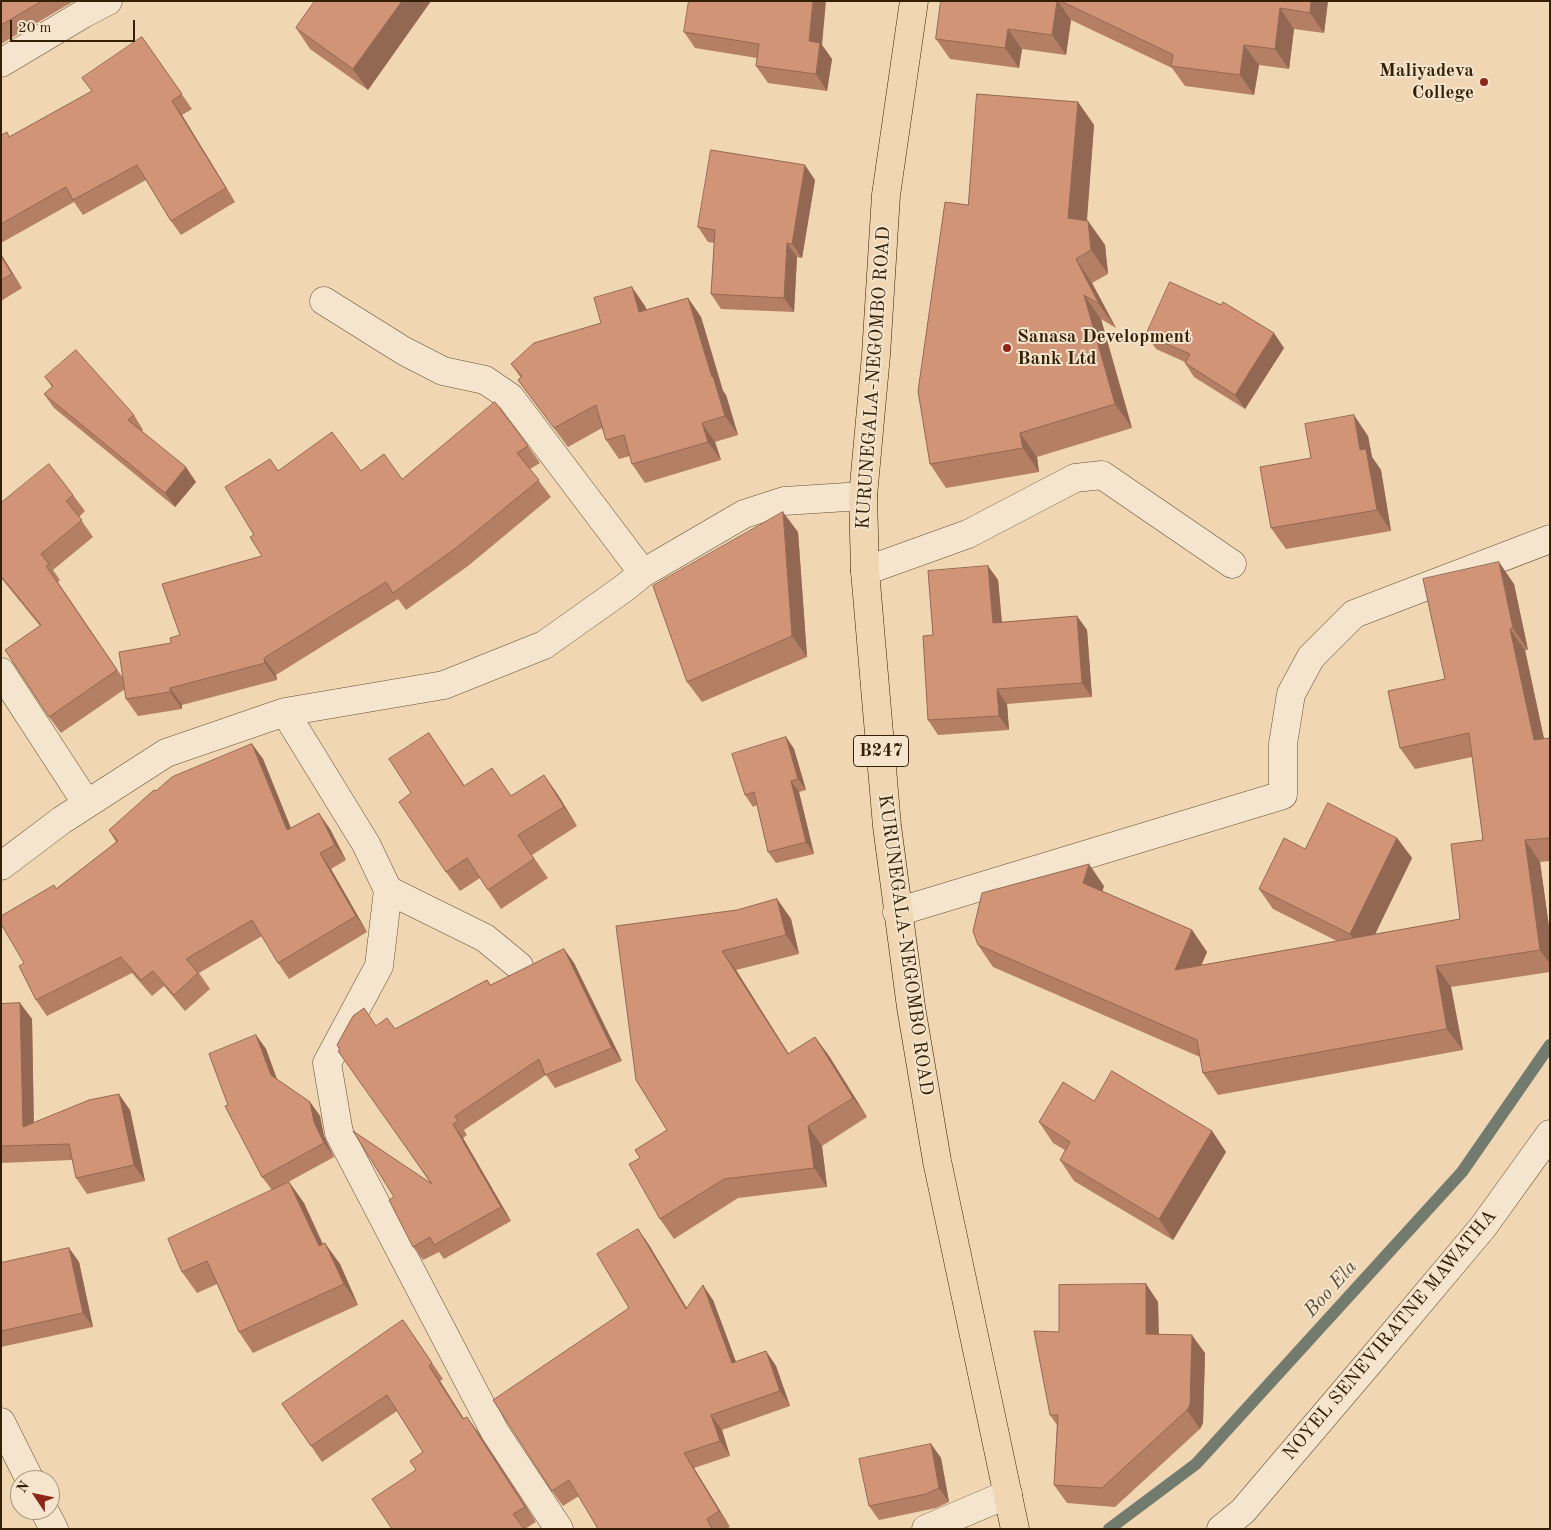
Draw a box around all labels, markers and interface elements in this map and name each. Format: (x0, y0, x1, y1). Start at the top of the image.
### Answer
scale bar (12, 10, 138, 42)
text: 20 m (18, 21, 52, 36)
place label: Maliyadeva College (1379, 60, 1474, 104)
marker: Maliyadeva College (1478, 76, 1490, 88)
street label: KURUNEGALA-NEGOMBO ROAD (852, 226, 896, 530)
place label: Sanasa Development Bank Ltd (1017, 326, 1191, 370)
marker: Sanasa Development Bank Ltd (1001, 342, 1013, 354)
road number: B247 (854, 736, 908, 766)
street label: KURUNEGALA-NEGOMBO ROAD (873, 793, 937, 1097)
street label: NOYEL SENEVIRATNE MAWATHA (1278, 1205, 1502, 1465)
water label: Boo Ela (1299, 1256, 1363, 1322)
north arrow (10, 1470, 60, 1520)
text: N (15, 1479, 32, 1496)

